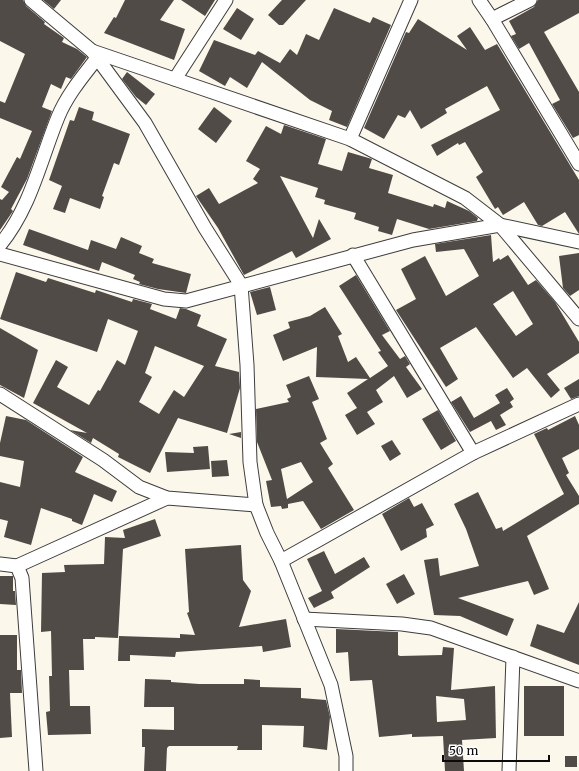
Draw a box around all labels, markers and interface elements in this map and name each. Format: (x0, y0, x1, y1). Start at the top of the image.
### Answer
scale bar (443, 737, 549, 763)
text: 50 m (449, 743, 478, 758)

